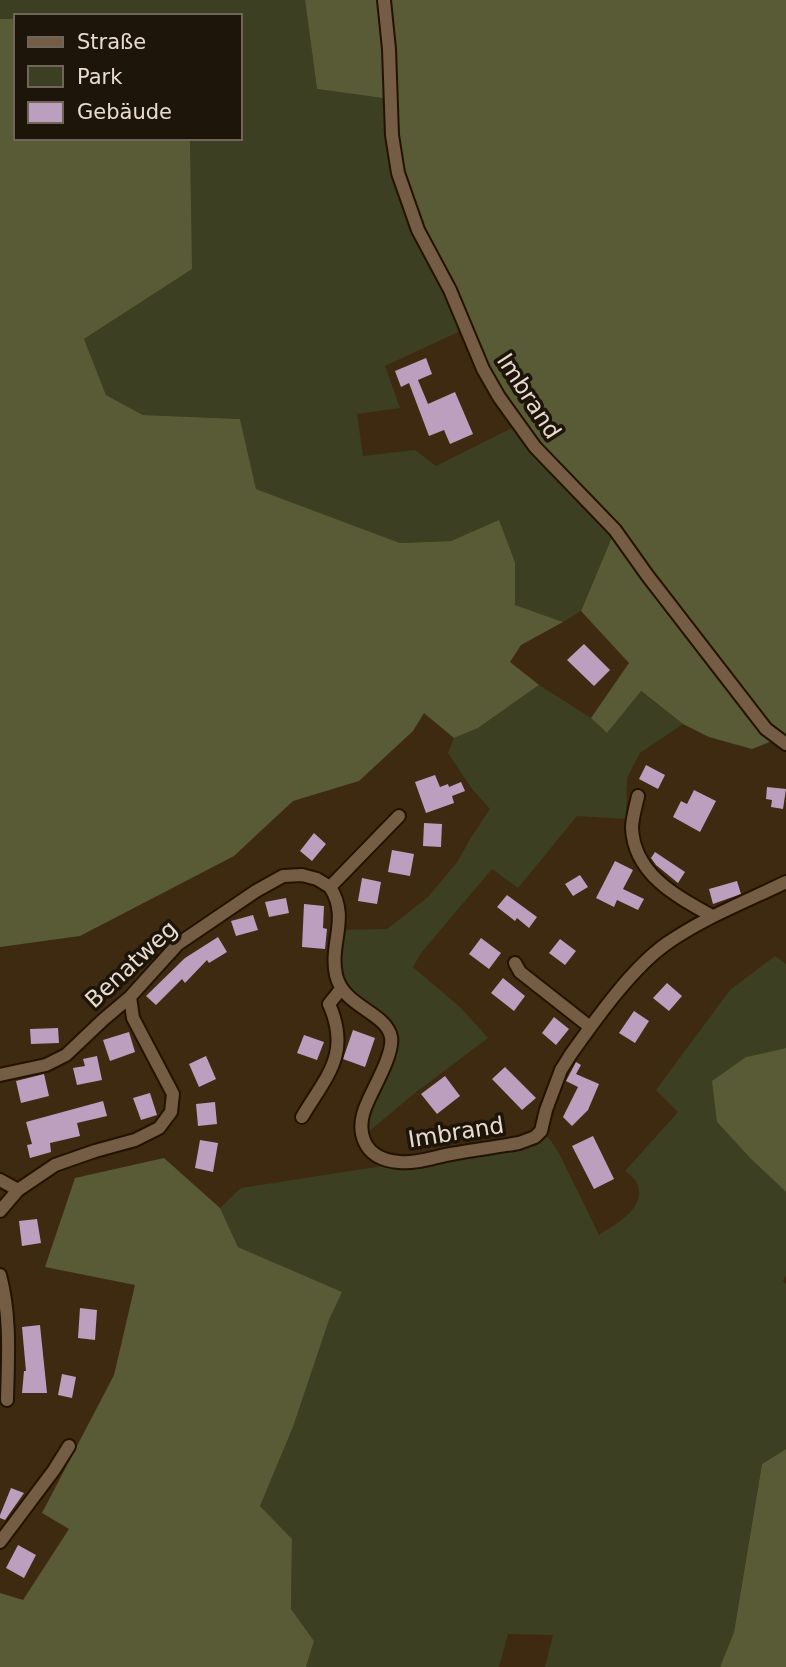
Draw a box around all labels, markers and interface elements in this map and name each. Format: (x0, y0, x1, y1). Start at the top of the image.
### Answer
legend (14, 14, 242, 140)
text: Straße (77, 30, 146, 54)
text: Park (77, 65, 123, 89)
text: Gebäude (77, 100, 172, 124)
street label: Imbrand (492, 348, 566, 444)
street label: Benatweg (80, 915, 182, 1013)
street label: Imbrand (406, 1112, 506, 1152)

